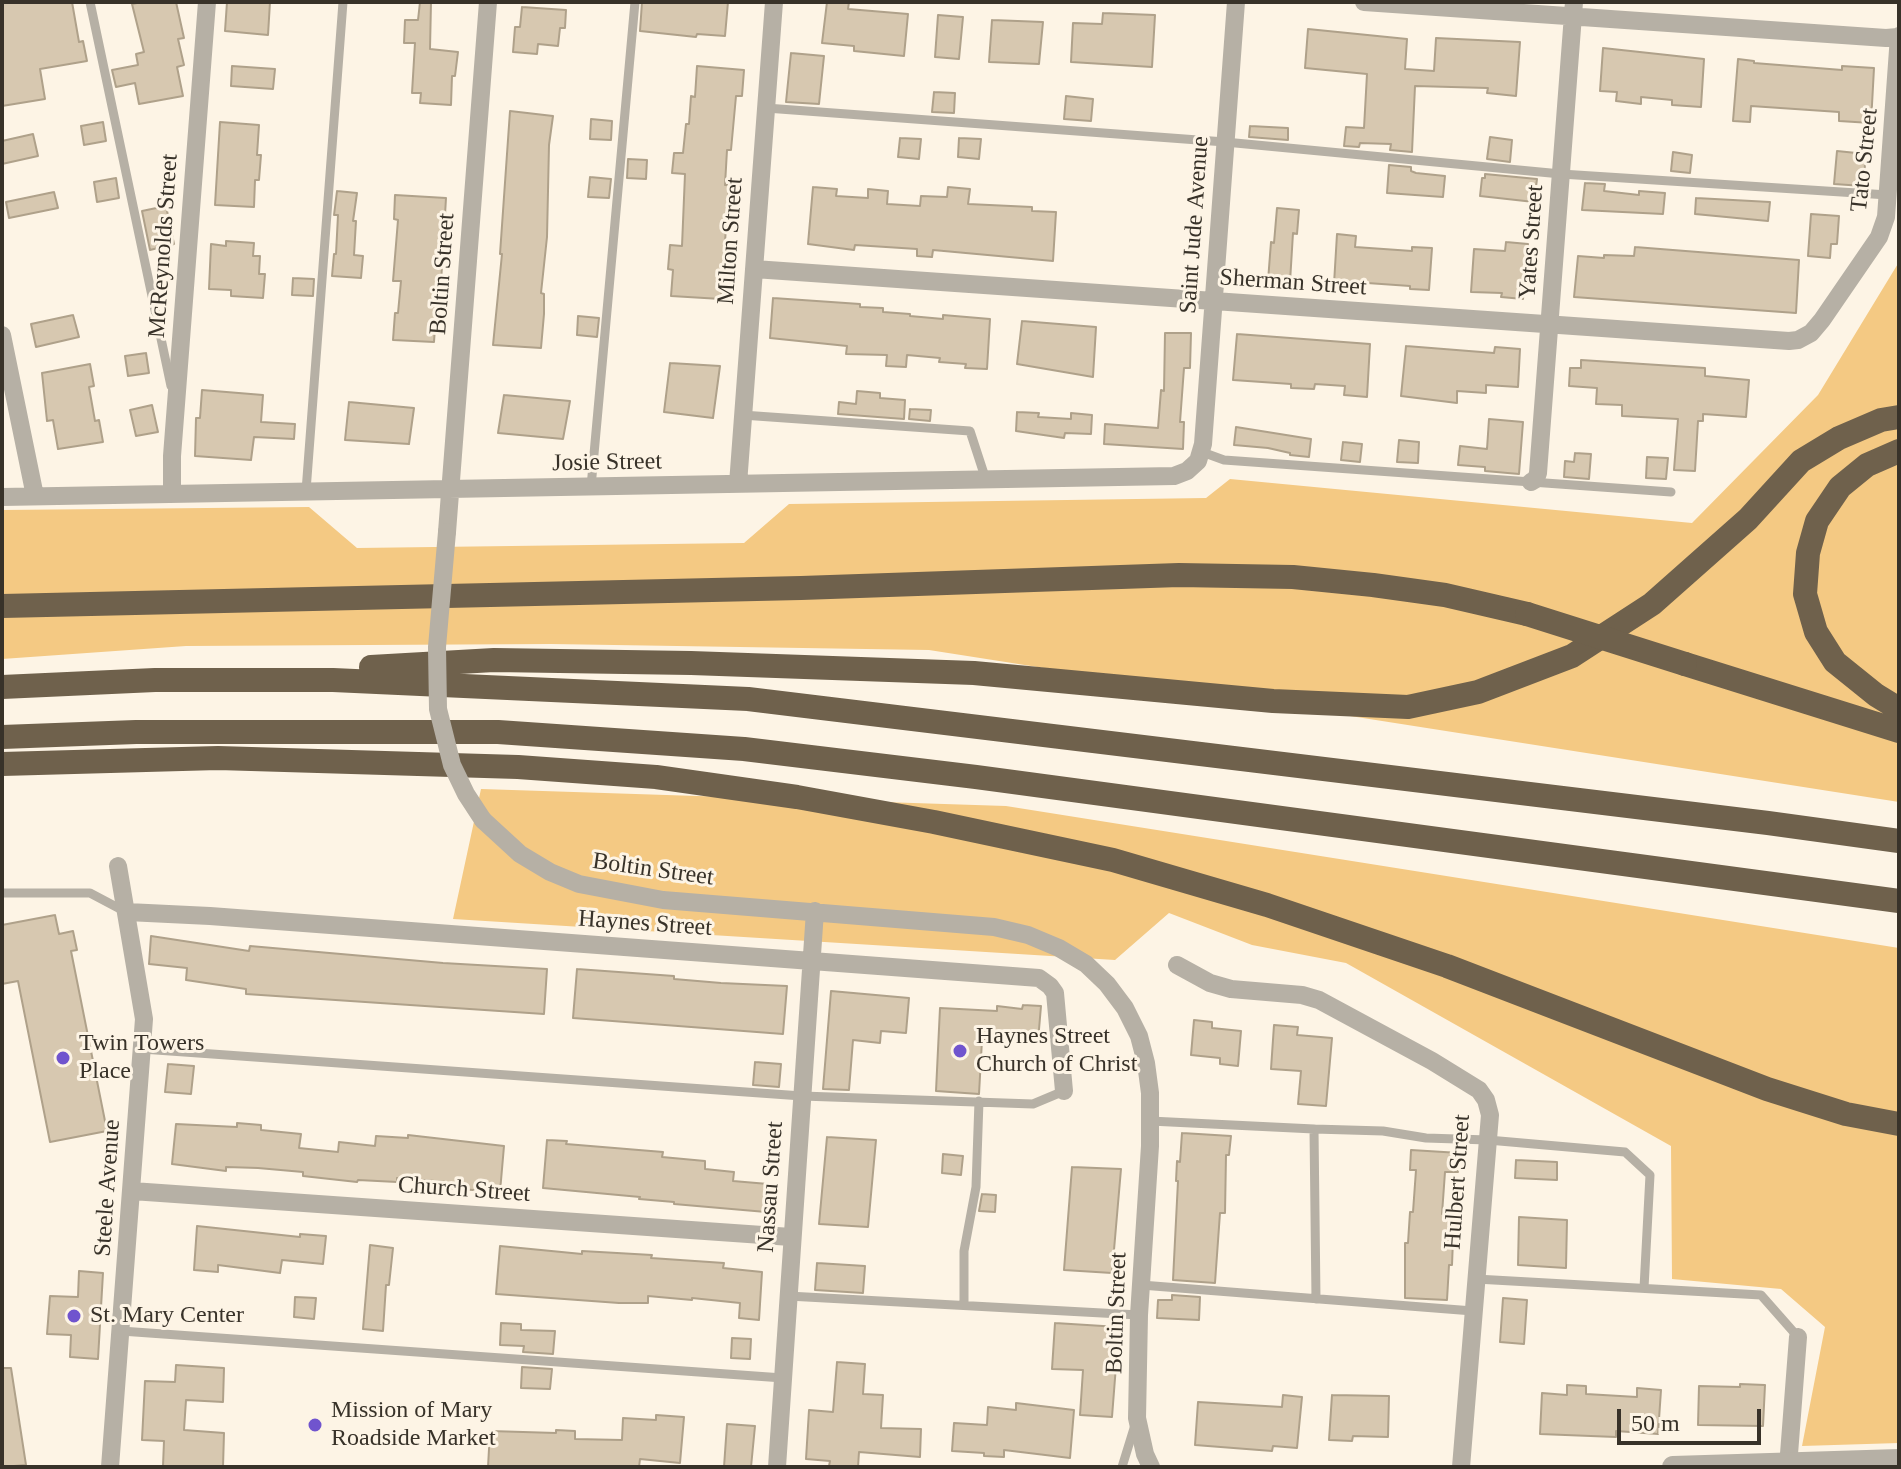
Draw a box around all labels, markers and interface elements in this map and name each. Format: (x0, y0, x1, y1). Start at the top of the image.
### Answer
street label: Tato Street (1845, 107, 1885, 213)
street label: Saint Jude Avenue (1174, 135, 1216, 315)
street label: McReynolds Street (143, 153, 185, 339)
street label: Milton Street (712, 176, 750, 306)
street label: Yates Street (1514, 184, 1550, 300)
street label: Boltin Street (424, 212, 462, 336)
street label: Sherman Street (1219, 263, 1367, 303)
street label: Josie Street (552, 448, 662, 478)
street label: Boltin Street (591, 847, 715, 893)
street label: Haynes Street (577, 905, 713, 943)
place label: Haynes Street Church of Christ (976, 1023, 1137, 1079)
place label: Twin Towers Place (79, 1030, 204, 1086)
marker: Haynes Street Church of Christ (951, 1042, 969, 1060)
marker: Twin Towers Place (54, 1049, 72, 1067)
street label: Hulbert Street (1439, 1114, 1477, 1250)
street label: Steele Avenue (89, 1118, 127, 1258)
street label: Nassau Street (752, 1121, 790, 1253)
street label: Church Street (397, 1171, 531, 1209)
street label: Boltin Street (1100, 1252, 1134, 1374)
place label: St. Mary Center (90, 1302, 244, 1330)
marker: St. Mary Center (65, 1307, 83, 1325)
scale bar (1621, 1393, 1765, 1443)
place label: Mission of Mary Roadside Market (331, 1397, 496, 1453)
text: 50 m (1631, 1410, 1680, 1436)
marker: Mission of Mary Roadside Market (306, 1416, 324, 1434)

